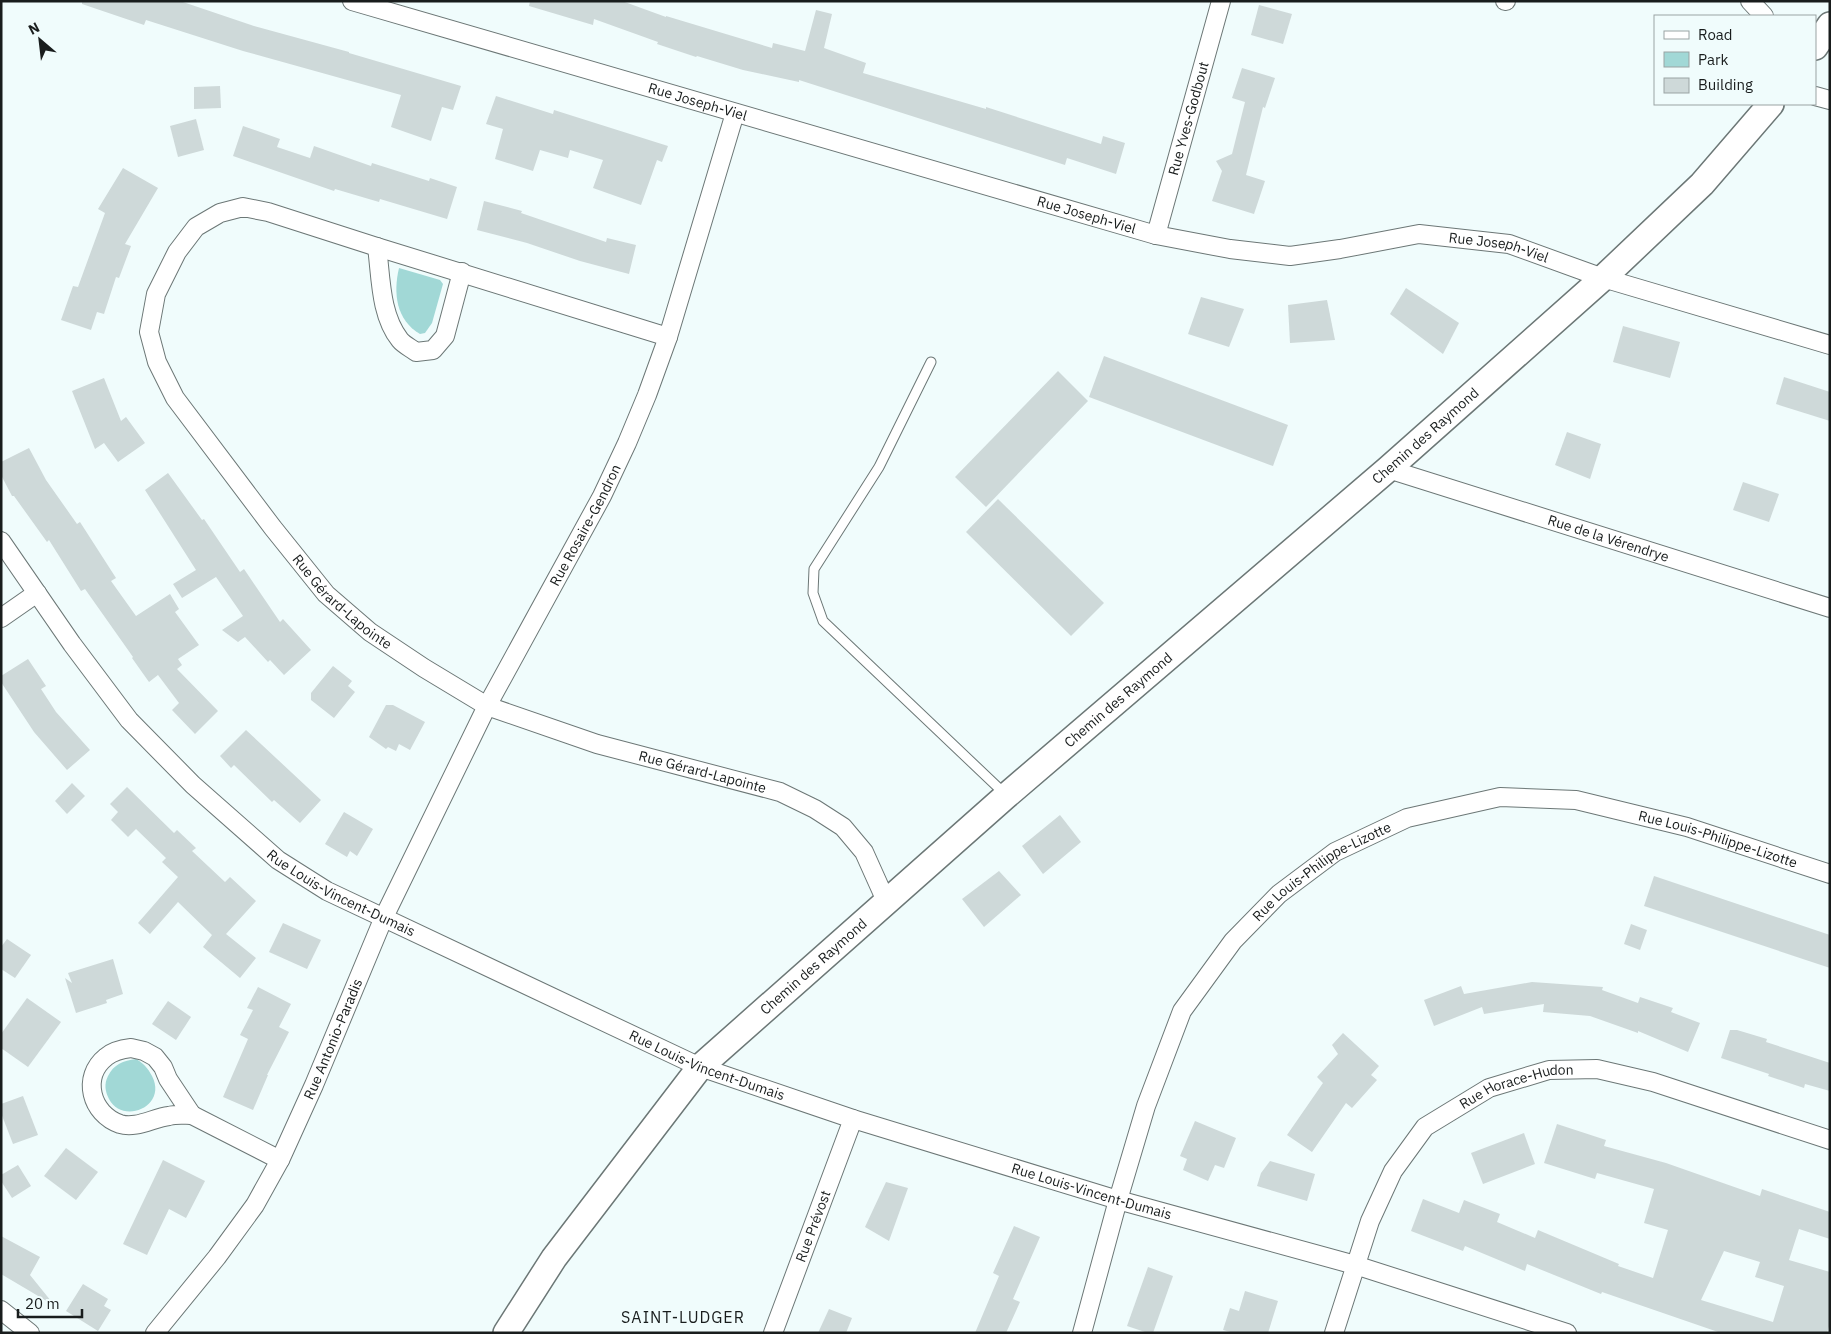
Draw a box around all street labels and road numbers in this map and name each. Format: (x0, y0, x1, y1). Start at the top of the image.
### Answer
street label: Rue Yves-Godbout (1164, 59, 1213, 177)
street label: Rue Joseph-Viel (646, 79, 749, 125)
street label: Rue Joseph-Viel (1035, 192, 1138, 238)
street label: Rue Joseph-Viel (1448, 228, 1551, 267)
street label: Chemin des Raymond (1368, 384, 1482, 488)
street label: Rue Rosaire-Gendron (545, 461, 625, 589)
street label: Rue de la Vérendrye (1545, 511, 1672, 566)
street label: Rue Gérard-Lapointe (289, 551, 396, 653)
street label: Chemin des Raymond (1061, 649, 1176, 751)
street label: Rue Gérard-Lapointe (637, 746, 769, 797)
street label: Rue Louis-Philippe-Lizotte (1637, 806, 1800, 872)
street label: Rue Louis-Philippe-Lizotte (1248, 818, 1394, 925)
street label: Rue Louis-Vincent-Dumais (263, 845, 418, 940)
street label: Chemin des Raymond (756, 914, 871, 1019)
street label: Rue Antonio-Paradis (300, 976, 366, 1102)
street label: Rue Louis-Vincent-Dumais (626, 1026, 787, 1104)
street label: Rue Horace-Hudon (1456, 1060, 1574, 1113)
street label: Rue Louis-Vincent-Dumais (1009, 1159, 1174, 1223)
street label: Rue Prévost (791, 1188, 835, 1265)

